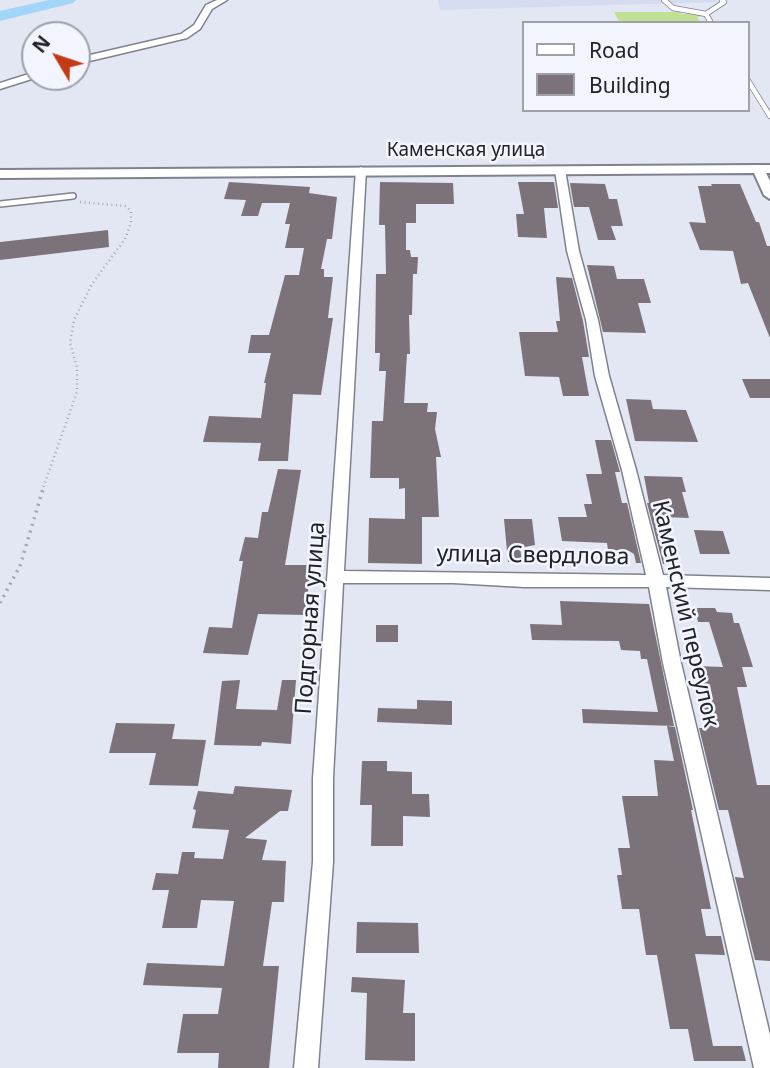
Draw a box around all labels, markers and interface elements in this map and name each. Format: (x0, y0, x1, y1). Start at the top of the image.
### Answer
north arrow (21, 21, 91, 91)
legend (522, 21, 749, 112)
text: N (26, 30, 56, 58)
text: Road (589, 36, 639, 64)
text: Building (589, 71, 671, 99)
street label: Каменская улица (387, 140, 545, 162)
street label: Каменский переулок (645, 498, 725, 730)
street label: Подгорная улица (290, 521, 332, 715)
street label: улица Свердлова (436, 541, 630, 571)

